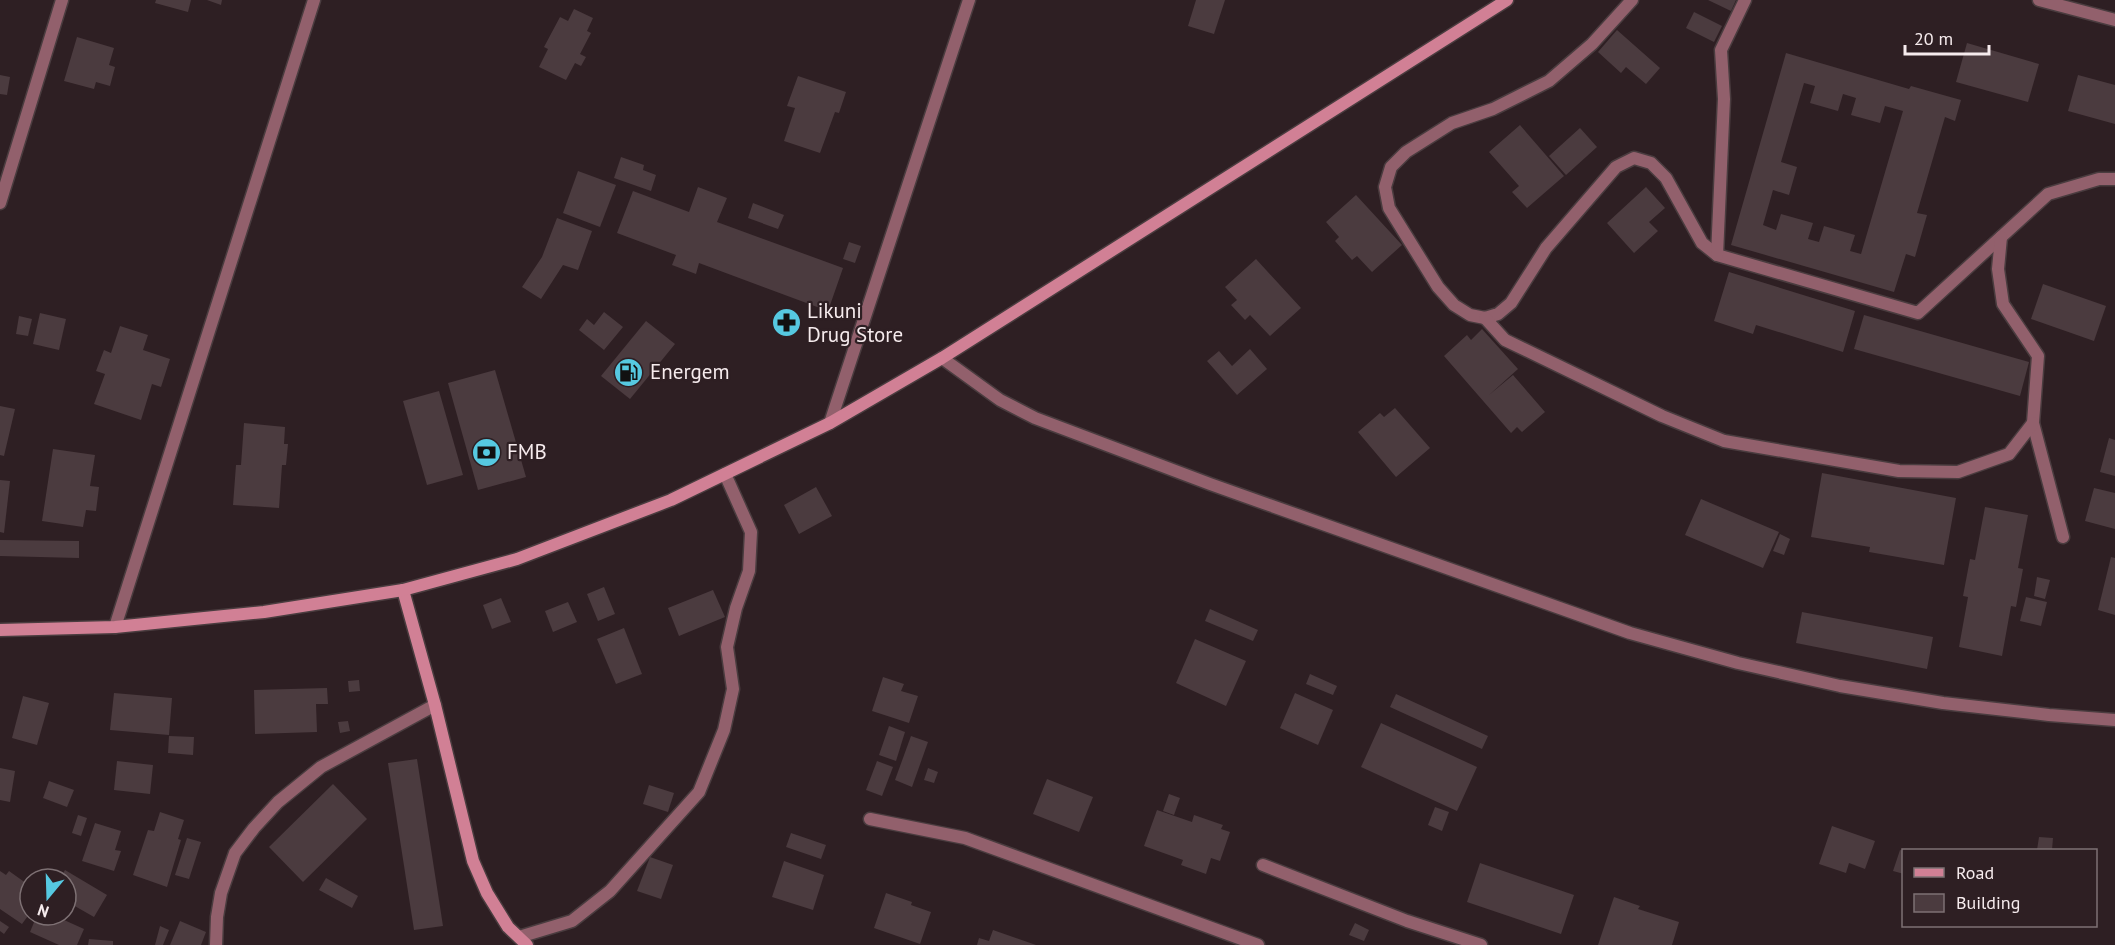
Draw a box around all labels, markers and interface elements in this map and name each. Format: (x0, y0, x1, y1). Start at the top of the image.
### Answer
scale bar (1905, 18, 1989, 56)
text: 20 m (1914, 27, 1953, 50)
place label: Likuni Drug Store (807, 297, 903, 348)
pharmacy icon: Likuni Drug Store (770, 307, 802, 339)
fuel station icon: Energem (613, 356, 645, 388)
place label: Energem (650, 358, 730, 385)
bank icon: FMB (470, 436, 502, 468)
place label: FMB (507, 438, 547, 465)
legend (1902, 849, 2097, 927)
text: Road (1956, 861, 1994, 884)
north arrow (18, 867, 78, 927)
text: Building (1956, 891, 2020, 914)
text: N (35, 900, 51, 922)

